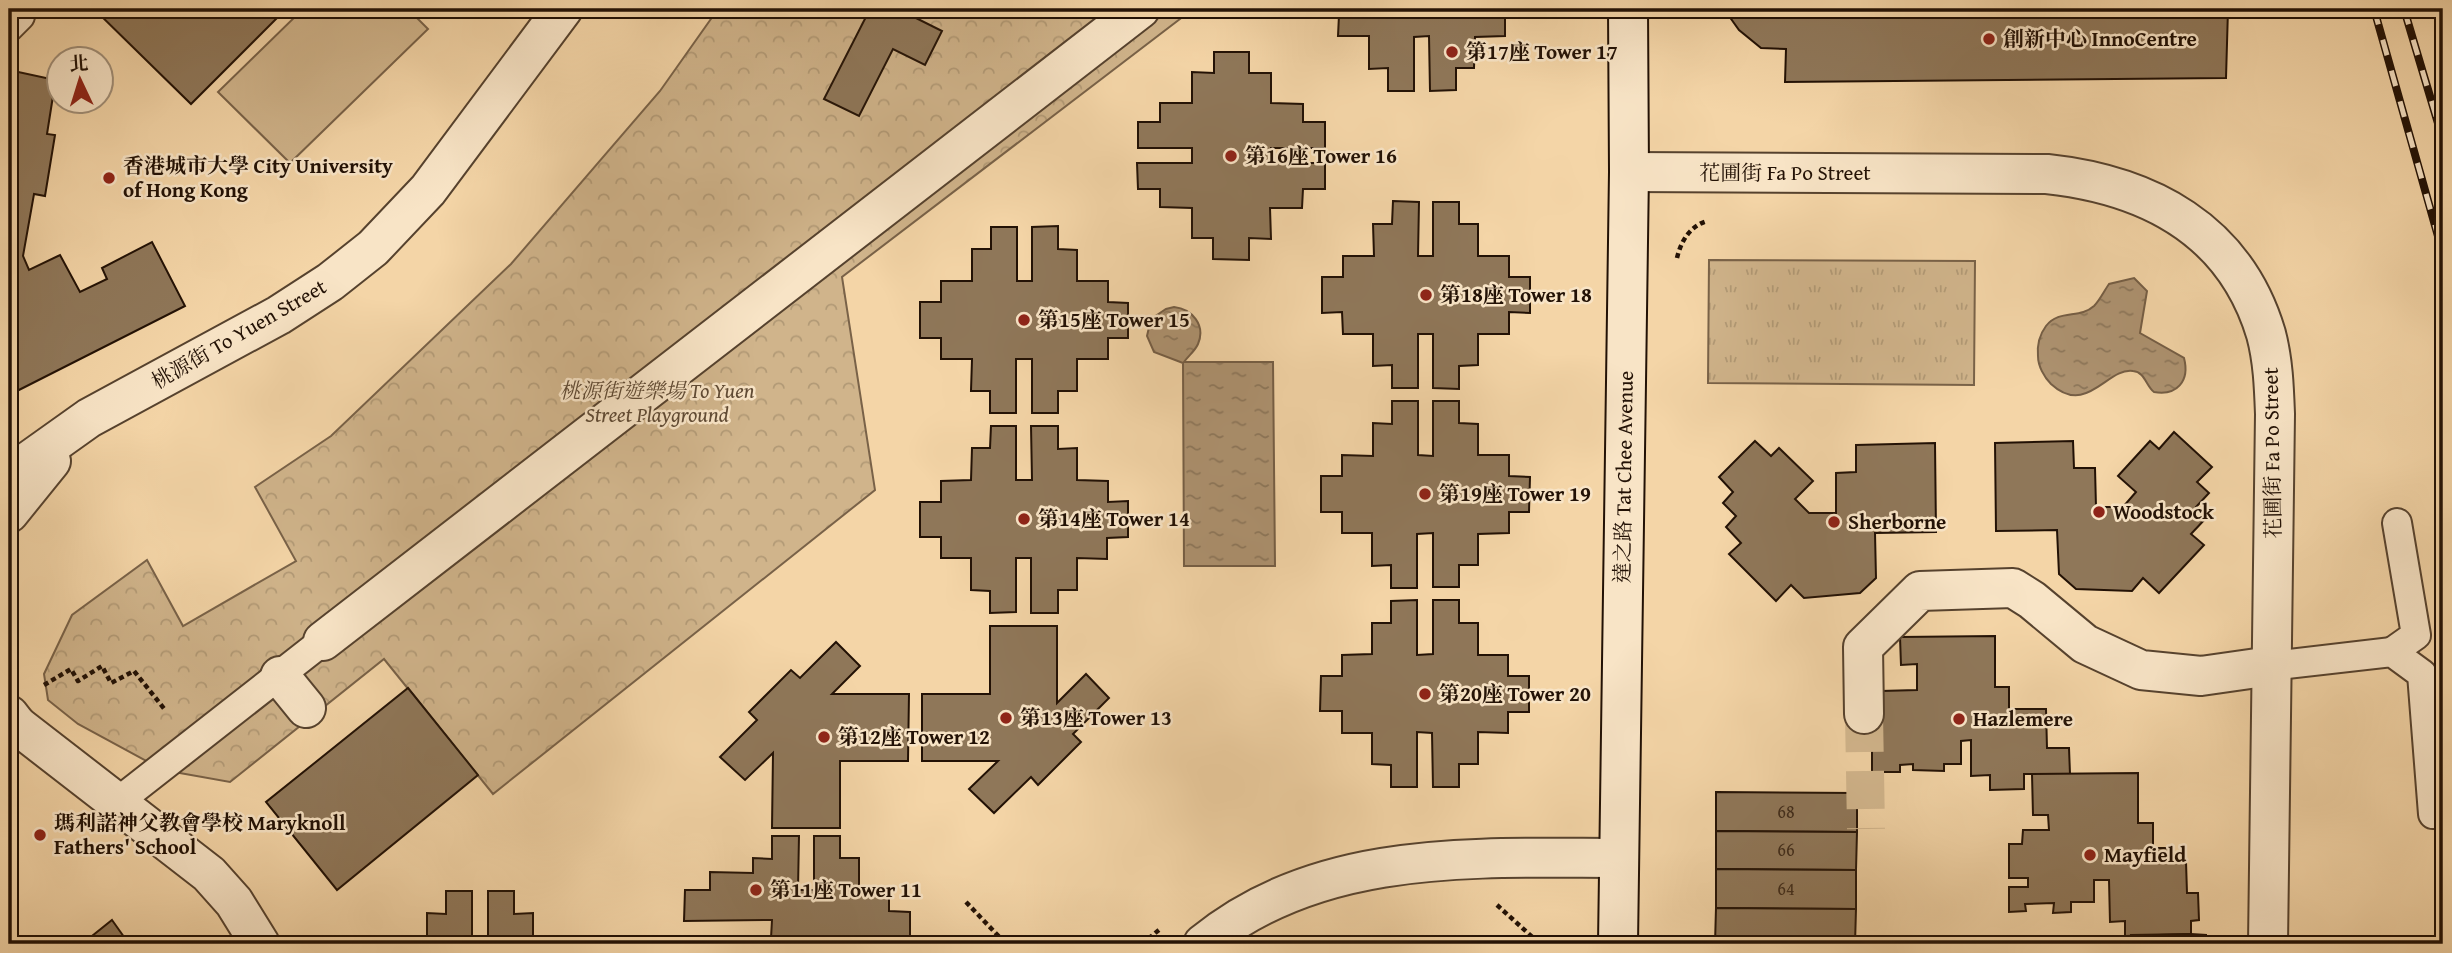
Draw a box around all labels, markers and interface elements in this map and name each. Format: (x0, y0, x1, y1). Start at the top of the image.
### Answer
place label: 創新中心 InnoCentre (2003, 23, 2197, 54)
marker: 創新中心 InnoCentre (1981, 31, 1997, 47)
place label: 第17座 Tower 17 (1466, 36, 1618, 67)
marker: 第17座 Tower 17 (1444, 44, 1460, 60)
north arrow (46, 46, 116, 116)
text: 北 (68, 48, 89, 78)
place label: 第16座 Tower 16 (1245, 140, 1397, 171)
marker: 第16座 Tower 16 (1223, 148, 1239, 164)
place label: 香港城市大學 City University of Hong Kong (123, 150, 393, 205)
street label: 花圃街 Fa Po Street (1699, 157, 1871, 188)
marker: 香港城市大學 City University of Hong Kong (101, 170, 117, 186)
street label: 桃源街 To Yuen Street (146, 271, 332, 396)
place label: 第18座 Tower 18 (1440, 279, 1592, 310)
marker: 第18座 Tower 18 (1418, 287, 1434, 303)
place label: 第15座 Tower 15 (1038, 304, 1190, 335)
marker: 第15座 Tower 15 (1016, 312, 1032, 328)
street label: 花圃街 Fa Po Street (2254, 366, 2288, 539)
street label: 達之路 Tat Chee Avenue (1606, 370, 1641, 584)
park label: 桃源街遊樂場 To Yuen Street Playground (560, 375, 755, 430)
place label: 第19座 Tower 19 (1439, 478, 1591, 509)
marker: 第19座 Tower 19 (1417, 486, 1433, 502)
place label: Woodstock (2113, 496, 2215, 527)
place label: 第14座 Tower 14 (1038, 503, 1190, 534)
marker: Woodstock (2091, 504, 2107, 520)
place label: Sherborne (1848, 506, 1946, 537)
marker: 第14座 Tower 14 (1016, 511, 1032, 527)
marker: Sherborne (1826, 514, 1842, 530)
place label: 第20座 Tower 20 (1439, 678, 1591, 709)
marker: 第20座 Tower 20 (1417, 686, 1433, 702)
place label: 第13座 Tower 13 (1020, 702, 1172, 733)
place label: Hazlemere (1973, 703, 2073, 734)
marker: 第13座 Tower 13 (998, 710, 1014, 726)
marker: Hazlemere (1951, 711, 1967, 727)
place label: 第12座 Tower 12 (838, 721, 990, 752)
marker: 第12座 Tower 12 (816, 729, 832, 745)
house number: 68 (1777, 798, 1795, 825)
place label: 瑪利諾神父教會學校 Maryknoll Fathers' School (54, 807, 346, 862)
marker: 瑪利諾神父教會學校 Maryknoll Fathers' School (32, 827, 48, 843)
house number: 66 (1777, 836, 1795, 863)
place label: Mayfield (2104, 839, 2186, 870)
marker: Mayfield (2082, 847, 2098, 863)
place label: 第11座 Tower 11 (770, 874, 922, 905)
house number: 64 (1777, 875, 1795, 902)
marker: 第11座 Tower 11 (748, 882, 764, 898)

